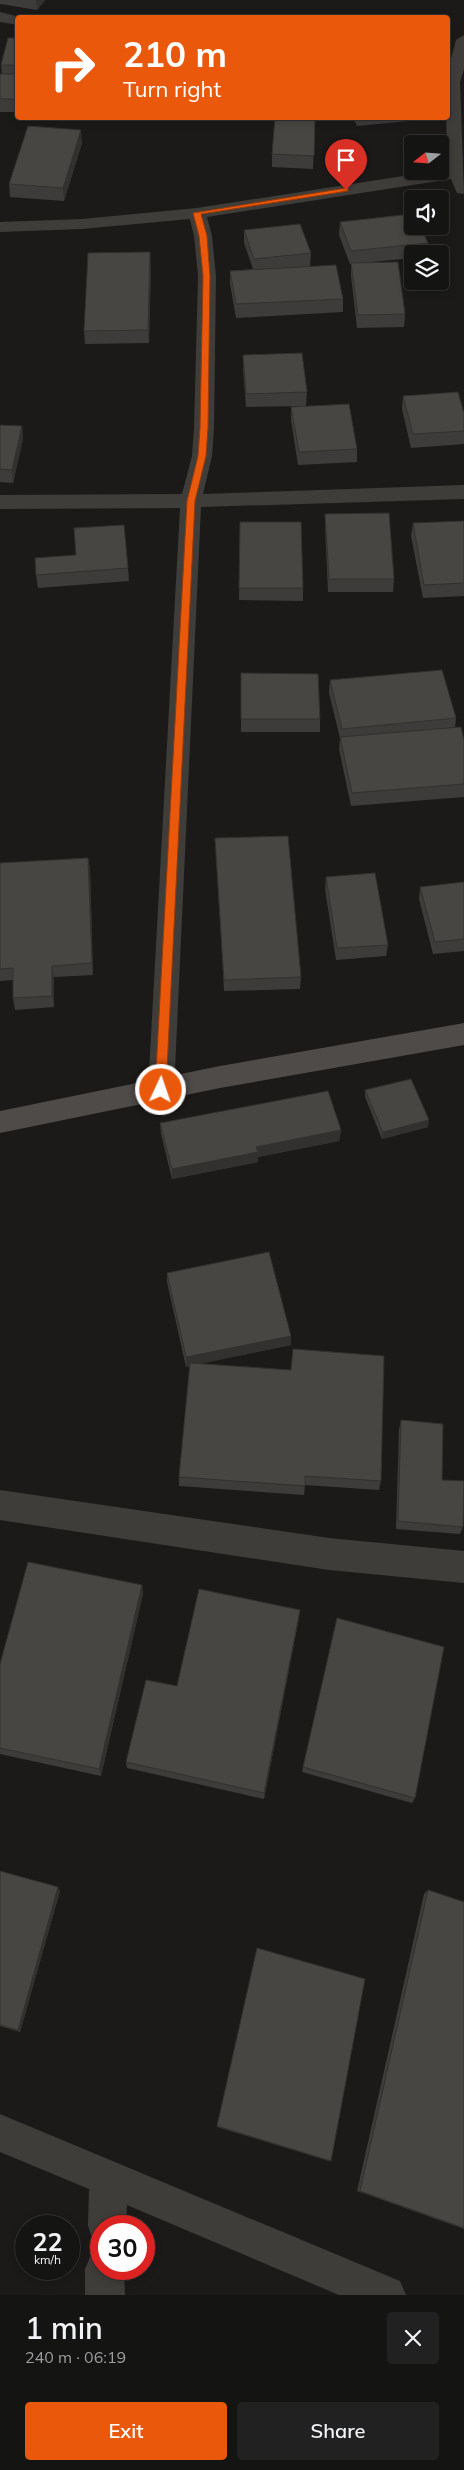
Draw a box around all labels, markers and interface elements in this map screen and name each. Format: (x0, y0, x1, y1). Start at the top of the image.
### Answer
text: 210 m (123, 32, 227, 76)
icon: right (40, 35, 105, 100)
text: Turn right (123, 75, 221, 103)
north arrow (404, 135, 449, 180)
map controls (404, 135, 449, 290)
pin (325, 139, 367, 190)
icon: arrive (332, 146, 360, 174)
button: sound (404, 190, 449, 235)
button: layers (404, 245, 449, 290)
position arrow (134, 1063, 186, 1115)
speed limit sign: 30 (90, 2215, 155, 2280)
text: 22 (32, 2226, 63, 2257)
text: km/h (34, 2252, 61, 2267)
text: 1 min (25, 2309, 103, 2347)
button: close (387, 2312, 439, 2364)
text: 240 m · 06:19 (25, 2347, 126, 2367)
button: Exit (25, 2402, 227, 2460)
button: Share (237, 2402, 439, 2460)

